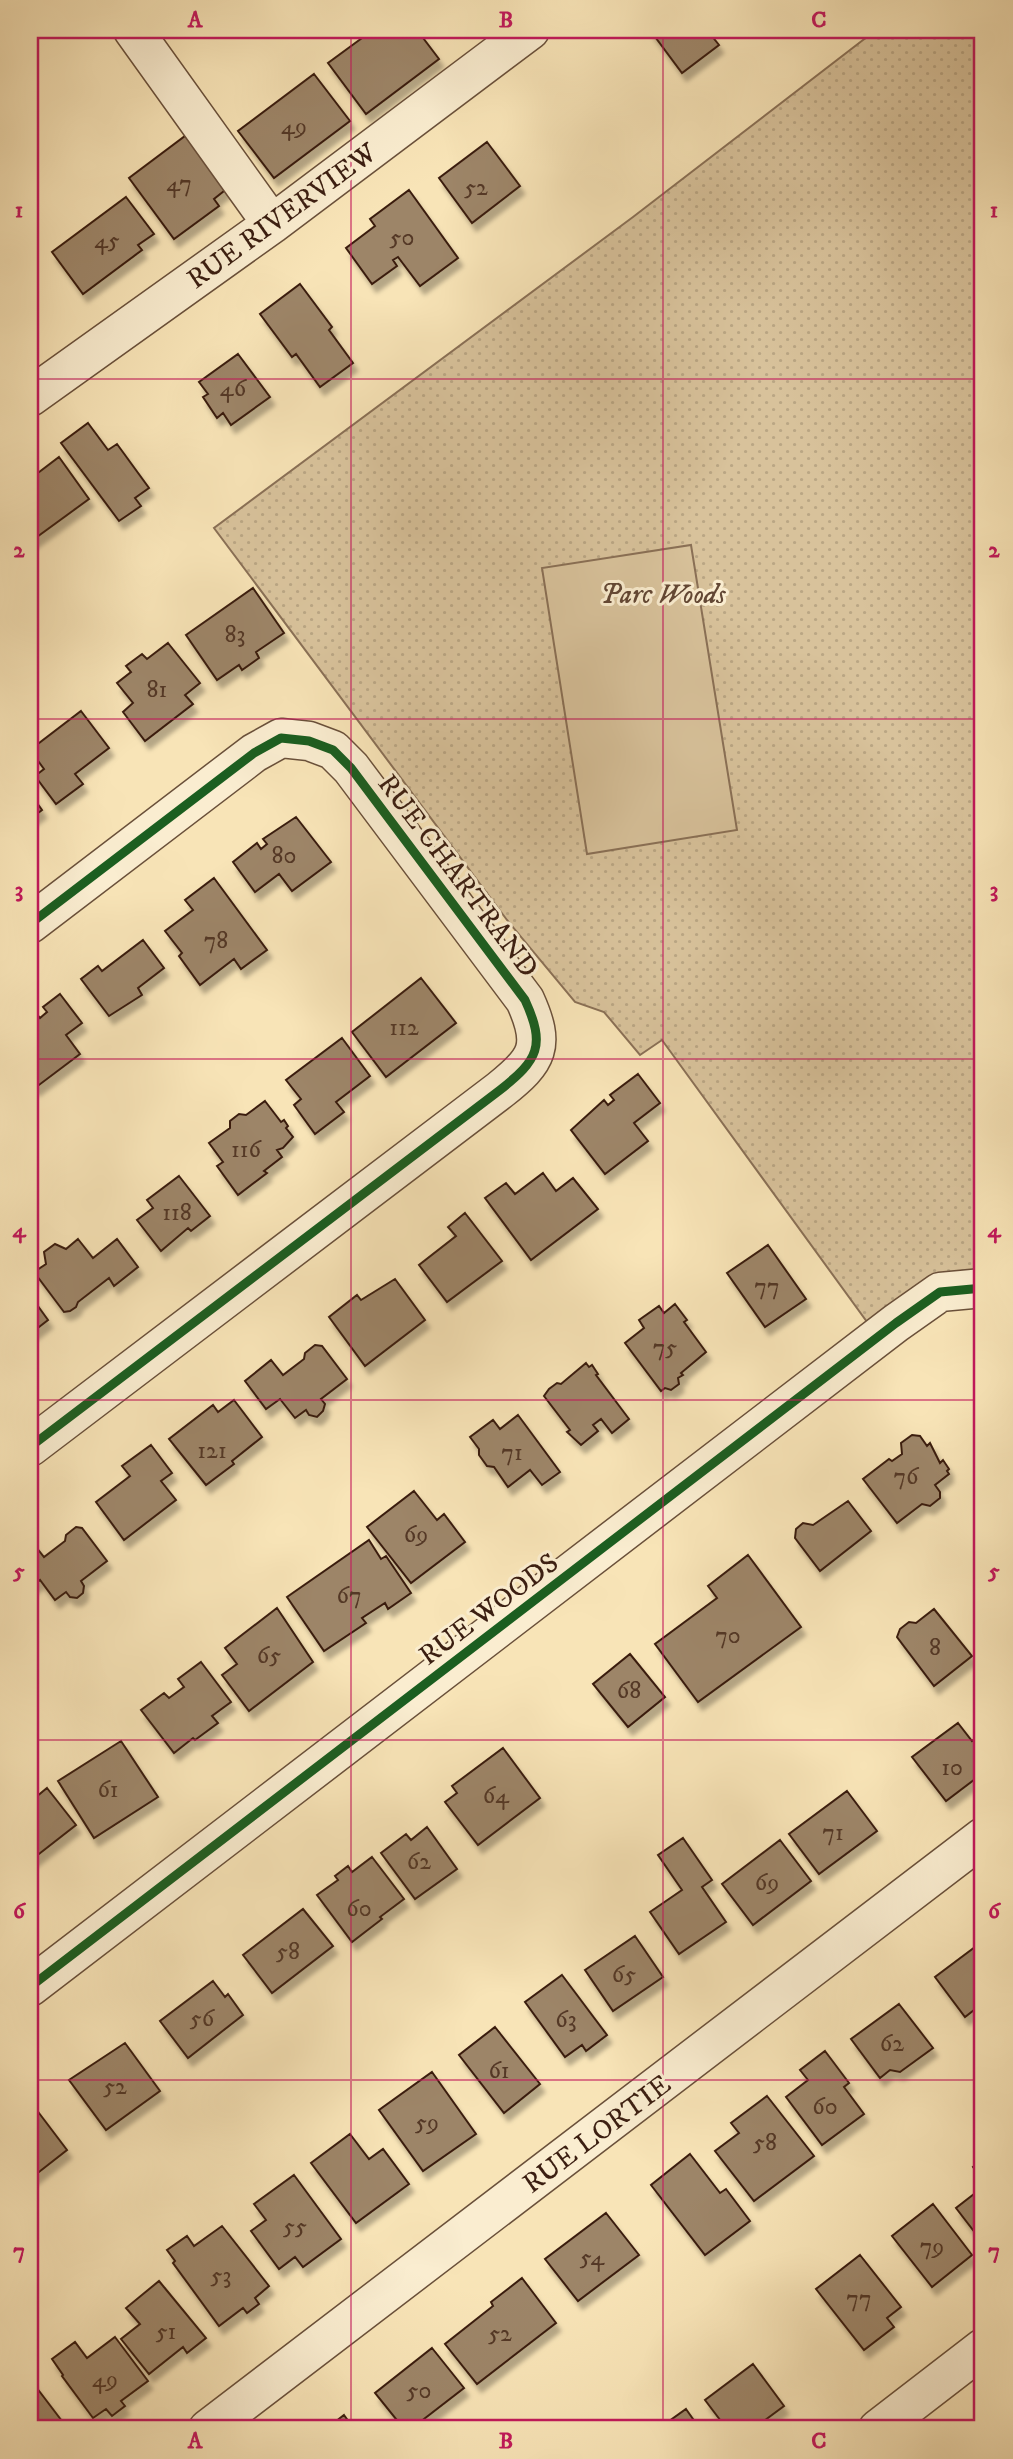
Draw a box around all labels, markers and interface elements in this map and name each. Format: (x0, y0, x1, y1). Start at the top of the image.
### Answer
text: A (187, 6, 204, 35)
text: B (499, 6, 513, 35)
text: C (811, 6, 827, 35)
house number: 49 (281, 112, 307, 142)
street label: RUE RIVERVIEW (180, 135, 384, 297)
house number: 47 (166, 169, 192, 199)
house number: 52 (464, 173, 488, 203)
text: 1 (15, 196, 23, 225)
text: 1 (990, 196, 998, 225)
house number: 50 (390, 223, 414, 253)
house number: 45 (94, 226, 120, 256)
house number: 46 (220, 374, 248, 404)
text: 2 (13, 536, 25, 565)
text: 2 (988, 536, 1000, 565)
park label: Parc Woods (600, 577, 726, 612)
house number: 83 (225, 620, 245, 650)
house number: 81 (147, 675, 167, 705)
street label: RUE CHARTRAND (370, 767, 546, 985)
house number: 80 (272, 841, 296, 871)
text: 3 (15, 876, 23, 905)
text: 3 (990, 876, 998, 905)
house number: 78 (204, 926, 228, 956)
house number: 112 (389, 1013, 419, 1043)
house number: 116 (231, 1135, 263, 1165)
house number: 118 (162, 1198, 192, 1228)
text: 4 (12, 1216, 27, 1245)
text: 4 (987, 1216, 1002, 1245)
house number: 77 (754, 1272, 780, 1302)
house number: 75 (653, 1333, 677, 1363)
house number: 121 (197, 1436, 227, 1466)
house number: 71 (501, 1438, 523, 1468)
house number: 76 (893, 1462, 920, 1492)
house number: 69 (404, 1520, 428, 1550)
street label: RUE WOODS (412, 1545, 566, 1673)
text: 5 (12, 1557, 25, 1586)
text: 5 (987, 1557, 1000, 1586)
house number: 67 (336, 1581, 362, 1611)
house number: 70 (715, 1621, 741, 1651)
house number: 8 (929, 1633, 941, 1663)
house number: 65 (257, 1641, 281, 1671)
house number: 68 (617, 1676, 641, 1706)
house number: 10 (941, 1753, 963, 1783)
house number: 61 (97, 1775, 119, 1805)
house number: 64 (483, 1781, 510, 1811)
house number: 71 (822, 1818, 844, 1848)
house number: 62 (407, 1847, 431, 1877)
house number: 69 (755, 1868, 779, 1898)
house number: 60 (346, 1894, 372, 1924)
text: 6 (13, 1897, 27, 1926)
text: 6 (988, 1897, 1002, 1926)
house number: 58 (276, 1937, 300, 1967)
house number: 65 (612, 1960, 636, 1990)
house number: 56 (190, 2004, 216, 2034)
house number: 63 (555, 2005, 577, 2035)
house number: 62 (880, 2029, 904, 2059)
house number: 61 (488, 2056, 510, 2086)
street label: RUE LORTIE (516, 2067, 678, 2201)
house number: 52 (103, 2072, 127, 2102)
house number: 60 (812, 2092, 838, 2122)
house number: 59 (415, 2108, 439, 2138)
house number: 58 (753, 2128, 777, 2158)
house number: 55 (283, 2212, 307, 2242)
house number: 79 (920, 2232, 944, 2262)
text: 7 (13, 2237, 25, 2266)
text: 7 (988, 2237, 1000, 2266)
house number: 54 (580, 2243, 605, 2273)
house number: 53 (211, 2261, 231, 2291)
house number: 77 (846, 2284, 872, 2314)
house number: 51 (156, 2317, 176, 2347)
house number: 52 (488, 2319, 512, 2349)
house number: 49 (92, 2365, 118, 2395)
house number: 50 (407, 2376, 431, 2406)
text: A (187, 2427, 204, 2456)
text: B (499, 2427, 513, 2456)
text: C (811, 2427, 827, 2456)

